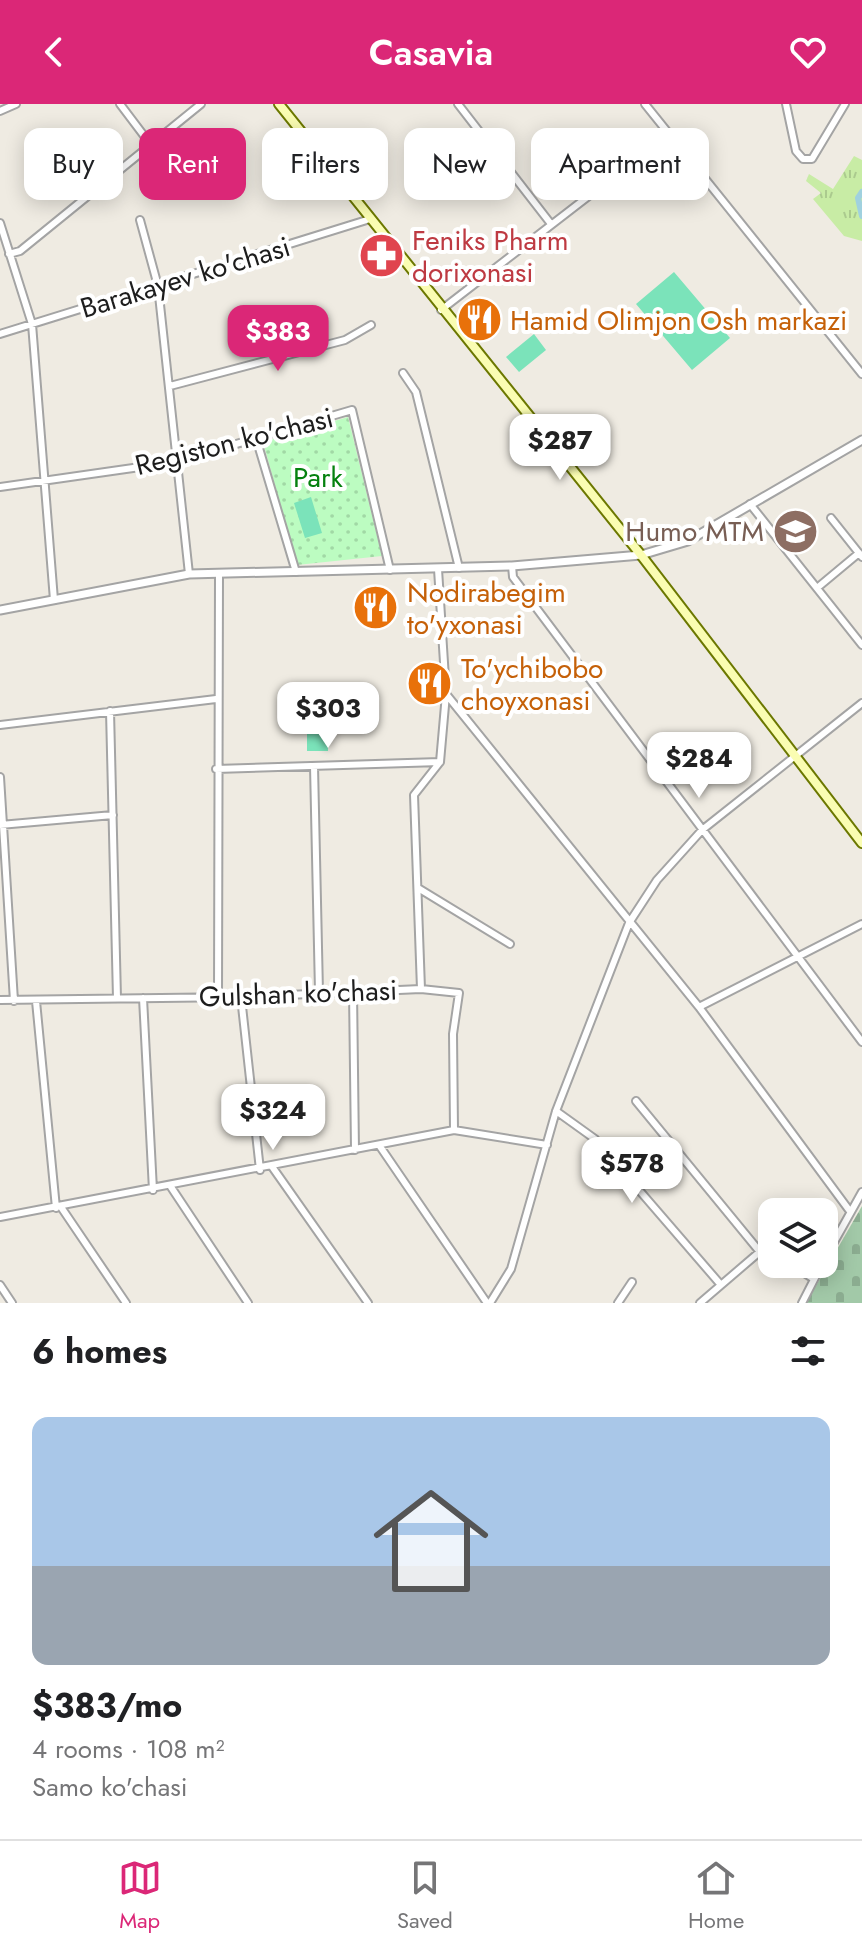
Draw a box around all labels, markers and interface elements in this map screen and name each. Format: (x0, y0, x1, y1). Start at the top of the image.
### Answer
text: Casavia (369, 26, 493, 78)
icon: back (32, 30, 76, 74)
icon: heart (786, 30, 830, 74)
chip: Buy (24, 128, 123, 200)
chip: Rent (139, 128, 246, 200)
chip: Filters (262, 128, 388, 200)
chip: New (404, 128, 515, 200)
chip: Apartment (531, 128, 709, 200)
place label: Feniks Pharm dorixonasi (412, 220, 569, 293)
street label: Barakayev ko'chasi (75, 226, 295, 329)
pharmacy icon: Feniks Pharm dorixonasi (357, 232, 405, 280)
restaurant icon: Hamid Olimjon Osh markazi (455, 296, 503, 344)
place label: Hamid Olimjon Osh markazi (510, 300, 847, 341)
pin: $383 (231, 305, 325, 373)
text: $383 (246, 312, 310, 350)
street label: Registon ko'chasi (131, 397, 337, 486)
pin: $287 (513, 414, 607, 482)
text: $287 (528, 421, 592, 459)
park label: Park (293, 457, 344, 498)
school or university icon: Humo MTM (771, 507, 819, 555)
place label: Humo MTM (625, 511, 764, 552)
place label: Nodirabegim to'yxonasi (407, 572, 566, 645)
restaurant icon: Nodirabegim to'yxonasi (352, 584, 400, 632)
place label: To'ychibobo choyxonasi (461, 648, 603, 721)
restaurant icon: To'ychibobo choyxonasi (406, 660, 454, 708)
pin: $303 (281, 682, 375, 750)
text: $303 (295, 689, 361, 727)
pin: $284 (652, 732, 746, 800)
text: $284 (665, 739, 733, 777)
street label: Gulshan ko'chasi (198, 970, 398, 1017)
pin: $324 (226, 1084, 320, 1152)
text: $324 (239, 1091, 307, 1129)
pin: $578 (585, 1137, 679, 1205)
text: $578 (600, 1144, 664, 1182)
map controls (758, 1198, 838, 1278)
button: layers (758, 1198, 838, 1278)
text: 6 homes (32, 1327, 167, 1376)
icon: filters (786, 1329, 830, 1373)
icon: home (359, 1469, 503, 1613)
text: $383/mo (32, 1681, 182, 1730)
text: 4 rooms · 108 m² (32, 1730, 225, 1768)
text: Samo ko'chasi (32, 1768, 187, 1806)
tab: Map (118, 1856, 162, 1936)
tab: Saved (397, 1856, 453, 1936)
tab: Home (688, 1856, 744, 1936)

